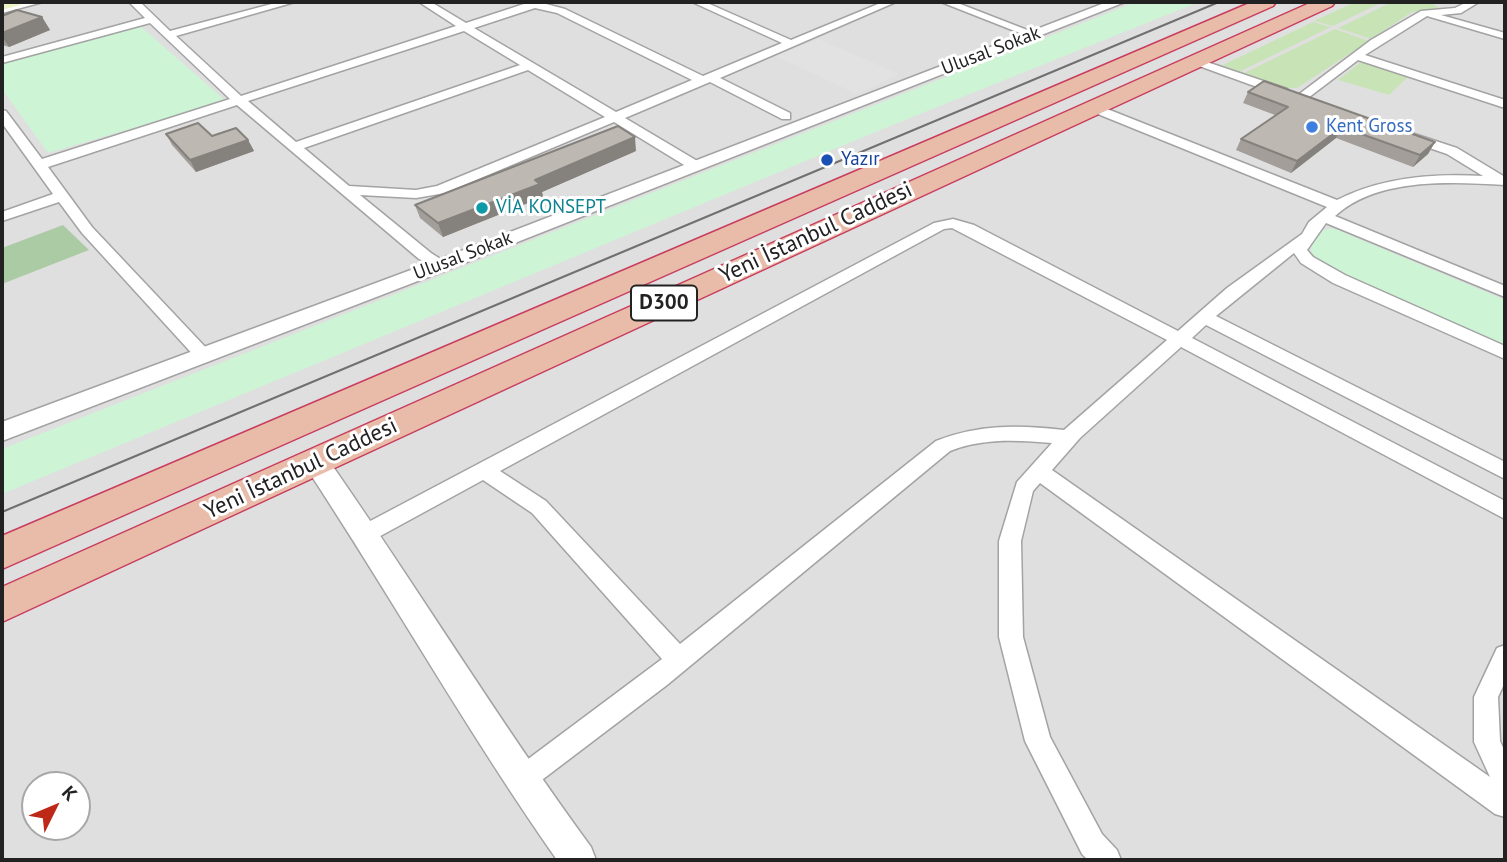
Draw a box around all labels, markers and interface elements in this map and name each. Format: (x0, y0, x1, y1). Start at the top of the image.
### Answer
street label: Ulusal Sokak (938, 22, 1044, 80)
place label: Kent Gross (1326, 116, 1413, 138)
marker: Kent Gross (1304, 119, 1320, 135)
place label: Yazır (841, 149, 880, 171)
marker: Yazır (819, 152, 835, 168)
street label: Yeni İstanbul Caddesi (715, 176, 917, 290)
place label: VİA KONSEPT (496, 197, 606, 219)
marker: VİA KONSEPT (474, 200, 490, 216)
street label: Ulusal Sokak (410, 227, 516, 285)
road number: D300 (631, 286, 697, 320)
street label: Yeni İstanbul Caddesi (200, 412, 402, 526)
north arrow (21, 771, 91, 841)
text: K (57, 781, 83, 806)

